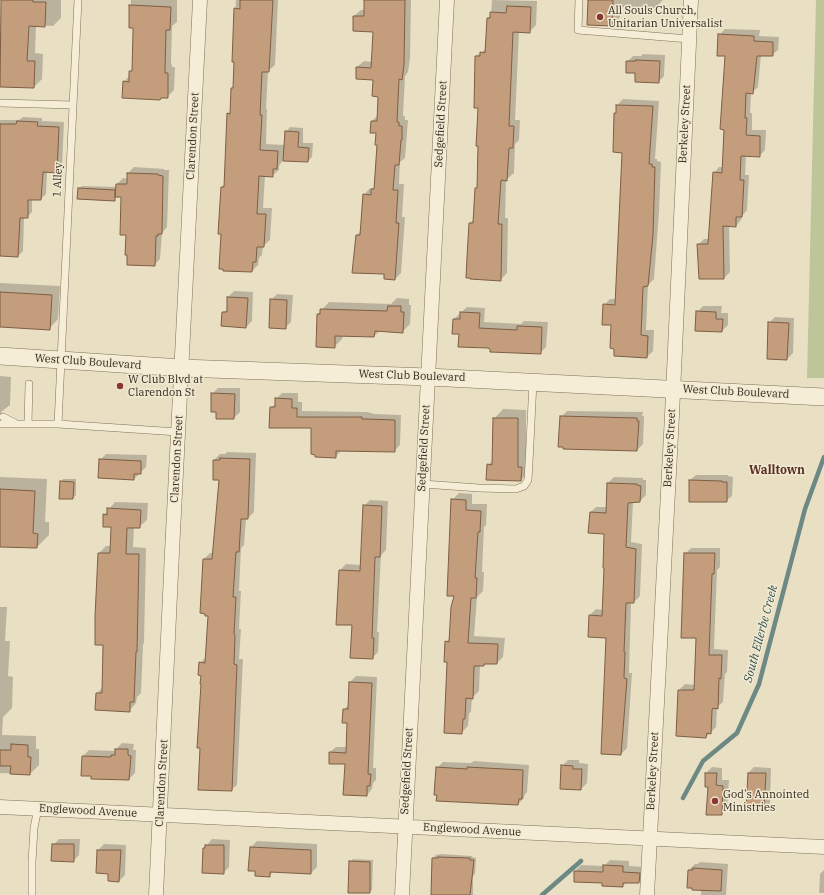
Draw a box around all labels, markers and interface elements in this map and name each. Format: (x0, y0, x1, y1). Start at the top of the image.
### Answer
place label: All Souls Church, Unitarian Universalist (608, 4, 723, 30)
marker: All Souls Church, Unitarian Universalist (595, 12, 605, 22)
street label: Sedgefield Street (432, 80, 450, 168)
street label: Berkeley Street (676, 84, 694, 164)
street label: Clarendon Street (184, 92, 202, 180)
street label: 1 Alley (50, 162, 66, 198)
street label: West Club Boulevard (34, 352, 142, 372)
street label: West Club Boulevard (358, 368, 466, 384)
place label: W Club Blvd at Clarendon St (128, 373, 203, 399)
marker: W Club Blvd at Clarendon St (115, 381, 125, 391)
street label: West Club Boulevard (682, 383, 790, 401)
street label: Sedgefield Street (415, 404, 433, 492)
street label: Berkeley Street (661, 408, 679, 488)
street label: Clarendon Street (168, 415, 186, 503)
district label: Walltown (749, 464, 805, 478)
water label: South Ellerbe Creek (741, 584, 781, 684)
street label: Sedgefield Street (398, 727, 416, 815)
street label: Berkeley Street (644, 731, 662, 811)
street label: Clarendon Street (153, 739, 171, 827)
place label: God's Annointed Ministries (723, 788, 809, 814)
marker: God's Annointed Ministries (710, 796, 720, 806)
street label: Englewood Avenue (39, 802, 137, 820)
street label: Englewood Avenue (423, 821, 521, 839)

